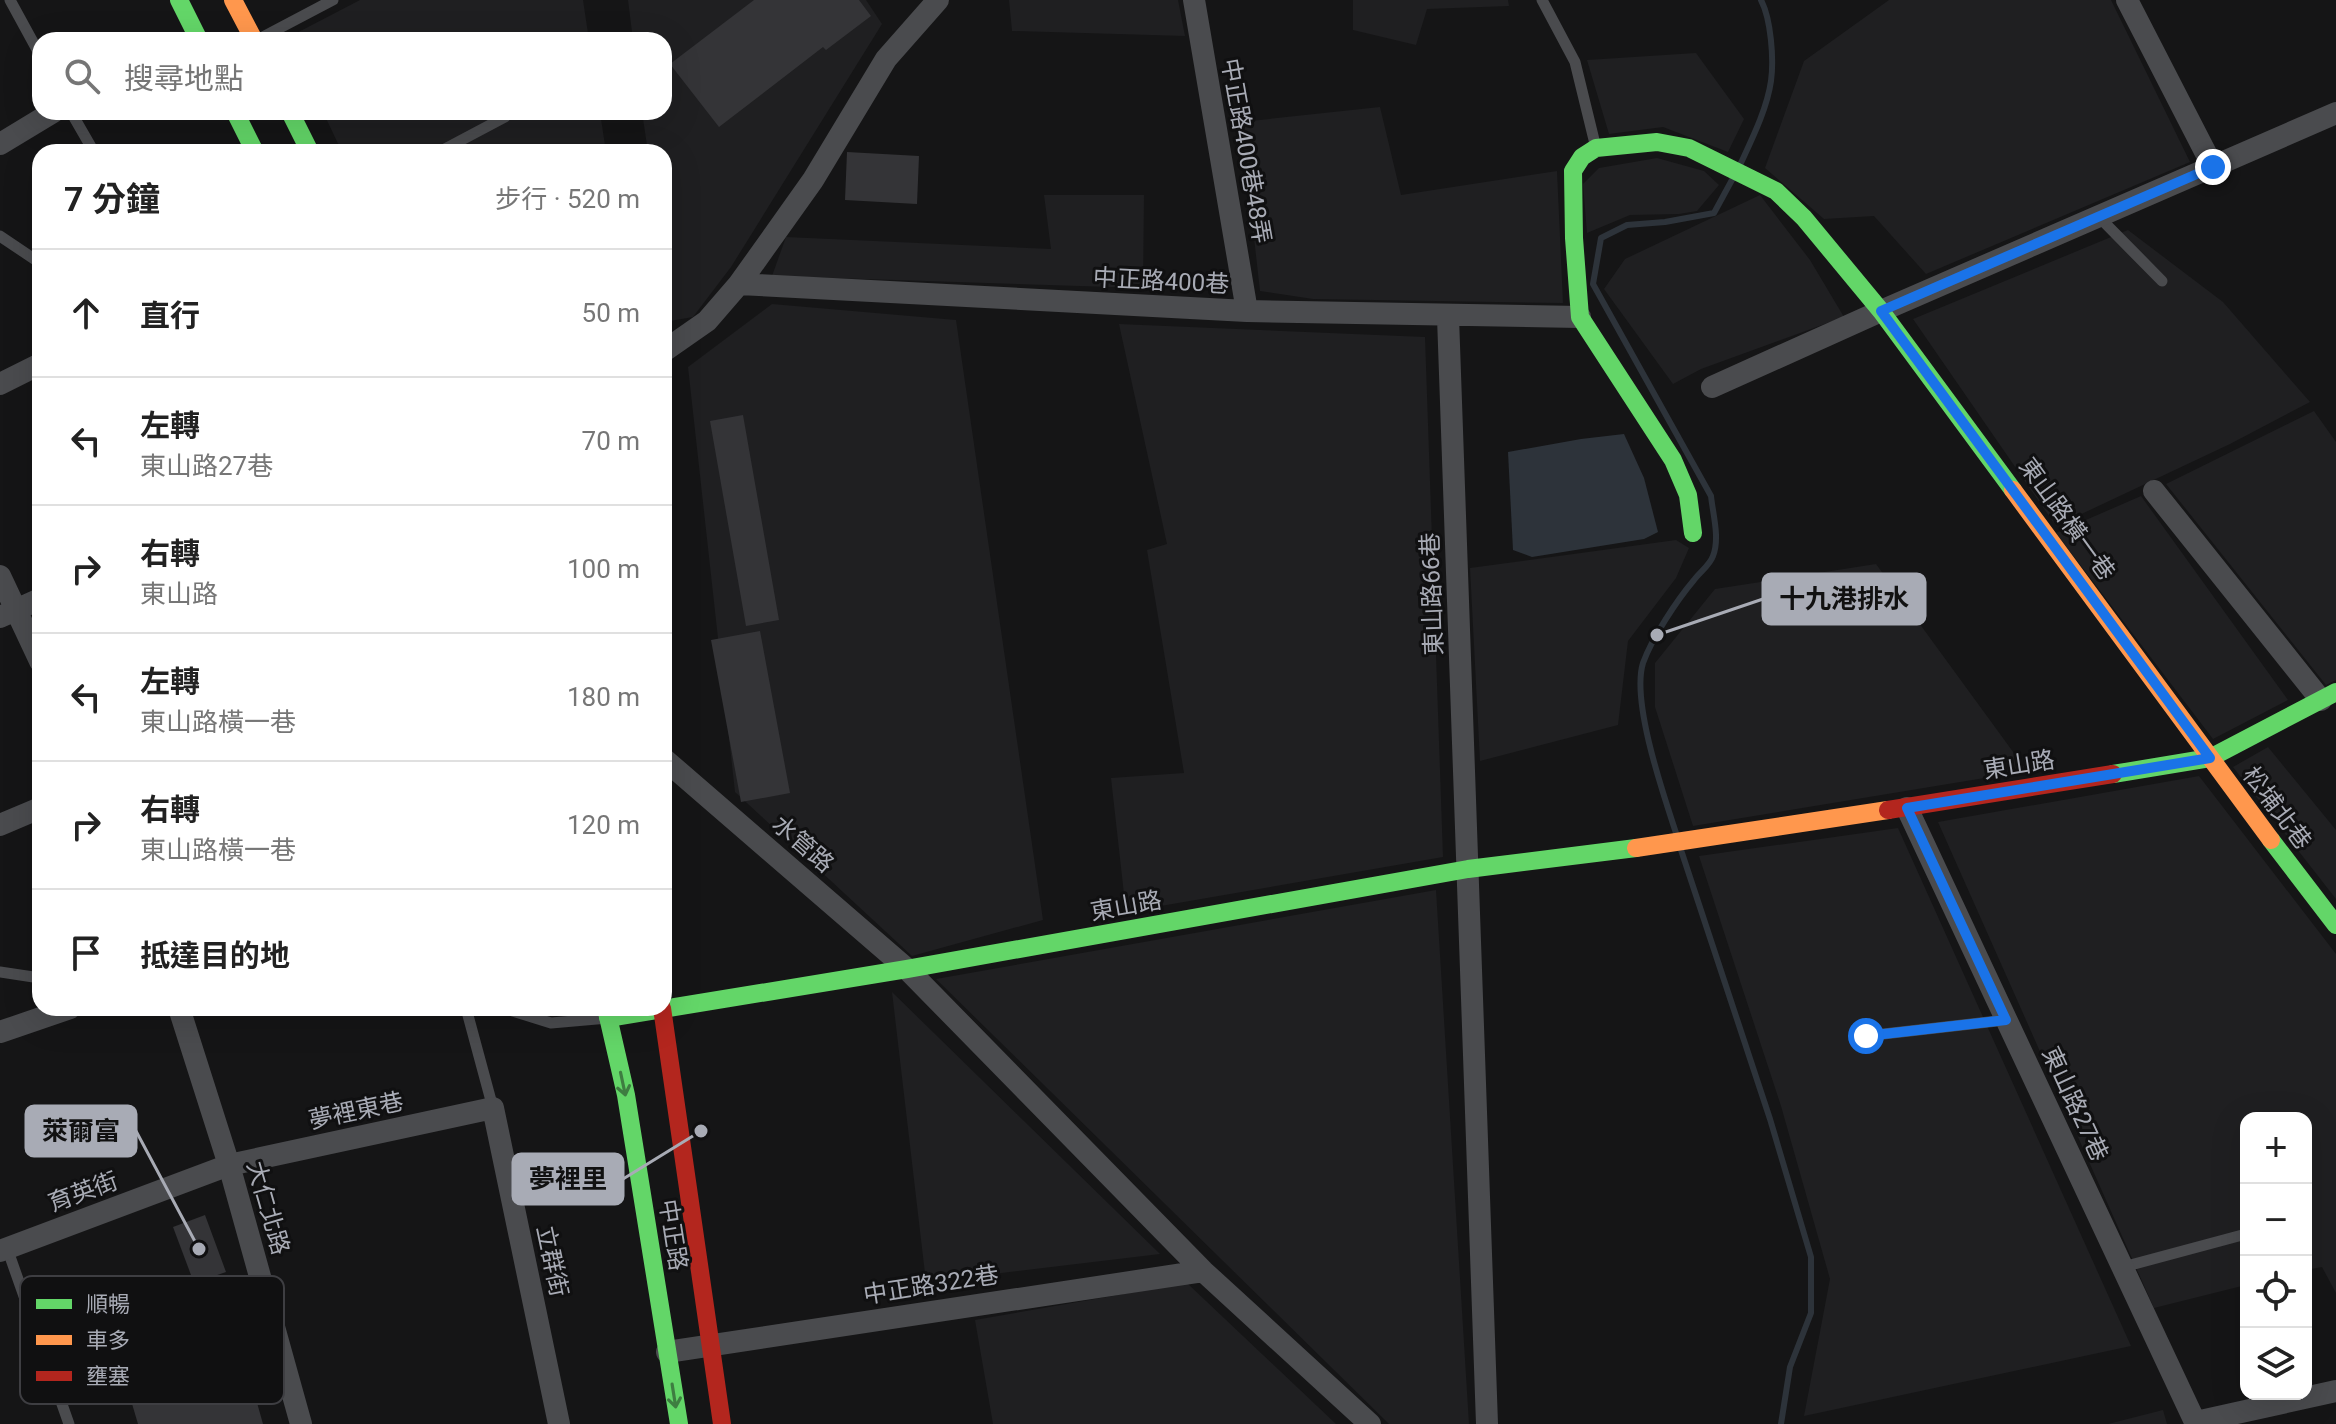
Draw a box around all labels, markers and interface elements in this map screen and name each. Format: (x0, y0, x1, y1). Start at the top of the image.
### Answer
search box (32, 32, 672, 120)
icon: search (60, 54, 104, 98)
street label: 中正路400巷48弄 (1216, 56, 1276, 246)
text: 搜尋地點 (124, 61, 244, 96)
route end (2195, 149, 2231, 185)
text: 7 分鐘 (64, 179, 160, 219)
text: 步行 · 520 m (495, 184, 640, 214)
street label: 中正路400巷 (1092, 263, 1230, 299)
icon: ahead (64, 291, 108, 335)
text: 直行 (140, 298, 200, 333)
text: 50 m (582, 298, 640, 328)
text: 左轉 (140, 408, 200, 443)
icon: left (64, 419, 108, 463)
text: 70 m (582, 426, 640, 456)
text: 東山路27巷 (140, 451, 273, 481)
street label: 東山路橫一巷 (2013, 453, 2121, 585)
street label: 東山路66巷 (1416, 532, 1448, 656)
text: 右轉 (140, 536, 200, 571)
icon: right (64, 547, 108, 591)
text: 100 m (567, 554, 640, 584)
callout: 十九港排水 (1763, 574, 1925, 624)
text: 東山路 (140, 579, 218, 609)
text: 十九港排水 (1779, 584, 1909, 614)
text: 左轉 (140, 664, 200, 699)
icon: left (64, 675, 108, 719)
text: 180 m (567, 682, 640, 712)
text: 東山路橫一巷 (140, 707, 296, 737)
street label: 東山路 (1981, 746, 2057, 784)
street label: 松埔北巷 (2237, 761, 2317, 855)
text: 右轉 (140, 792, 200, 827)
icon: right (64, 803, 108, 847)
text: 120 m (567, 810, 640, 840)
street label: 水管路 (767, 810, 839, 878)
text: 東山路橫一巷 (140, 835, 296, 865)
street label: 東山路 (1088, 886, 1164, 926)
icon: arrive (64, 931, 108, 975)
text: 抵達目的地 (140, 938, 290, 973)
route start (1848, 1018, 1884, 1054)
street label: 東山路27巷 (2036, 1042, 2114, 1166)
one-way arrow (616, 1071, 631, 1096)
street label: 夢裡東巷 (306, 1087, 406, 1135)
callout: 萊爾富 (26, 1106, 136, 1156)
map controls (2240, 1112, 2312, 1400)
button: + (2240, 1112, 2312, 1184)
text: 萊爾富 (42, 1116, 120, 1146)
callout: 夢裡里 (513, 1154, 623, 1204)
street label: 大仁北路 (241, 1158, 295, 1258)
text: 夢裡里 (529, 1164, 607, 1194)
street label: 育英街 (44, 1167, 122, 1217)
button: − (2240, 1184, 2312, 1256)
street label: 中正路 (654, 1197, 692, 1273)
street label: 立群街 (531, 1223, 573, 1299)
button: locate (2240, 1256, 2312, 1328)
street label: 中正路322巷 (861, 1260, 1001, 1310)
legend (20, 1276, 284, 1404)
text: 順暢 (86, 1292, 130, 1317)
text: 車多 (86, 1328, 130, 1353)
button: layers (2240, 1328, 2312, 1400)
text: 壅塞 (86, 1364, 130, 1389)
one-way arrow (668, 1383, 683, 1408)

